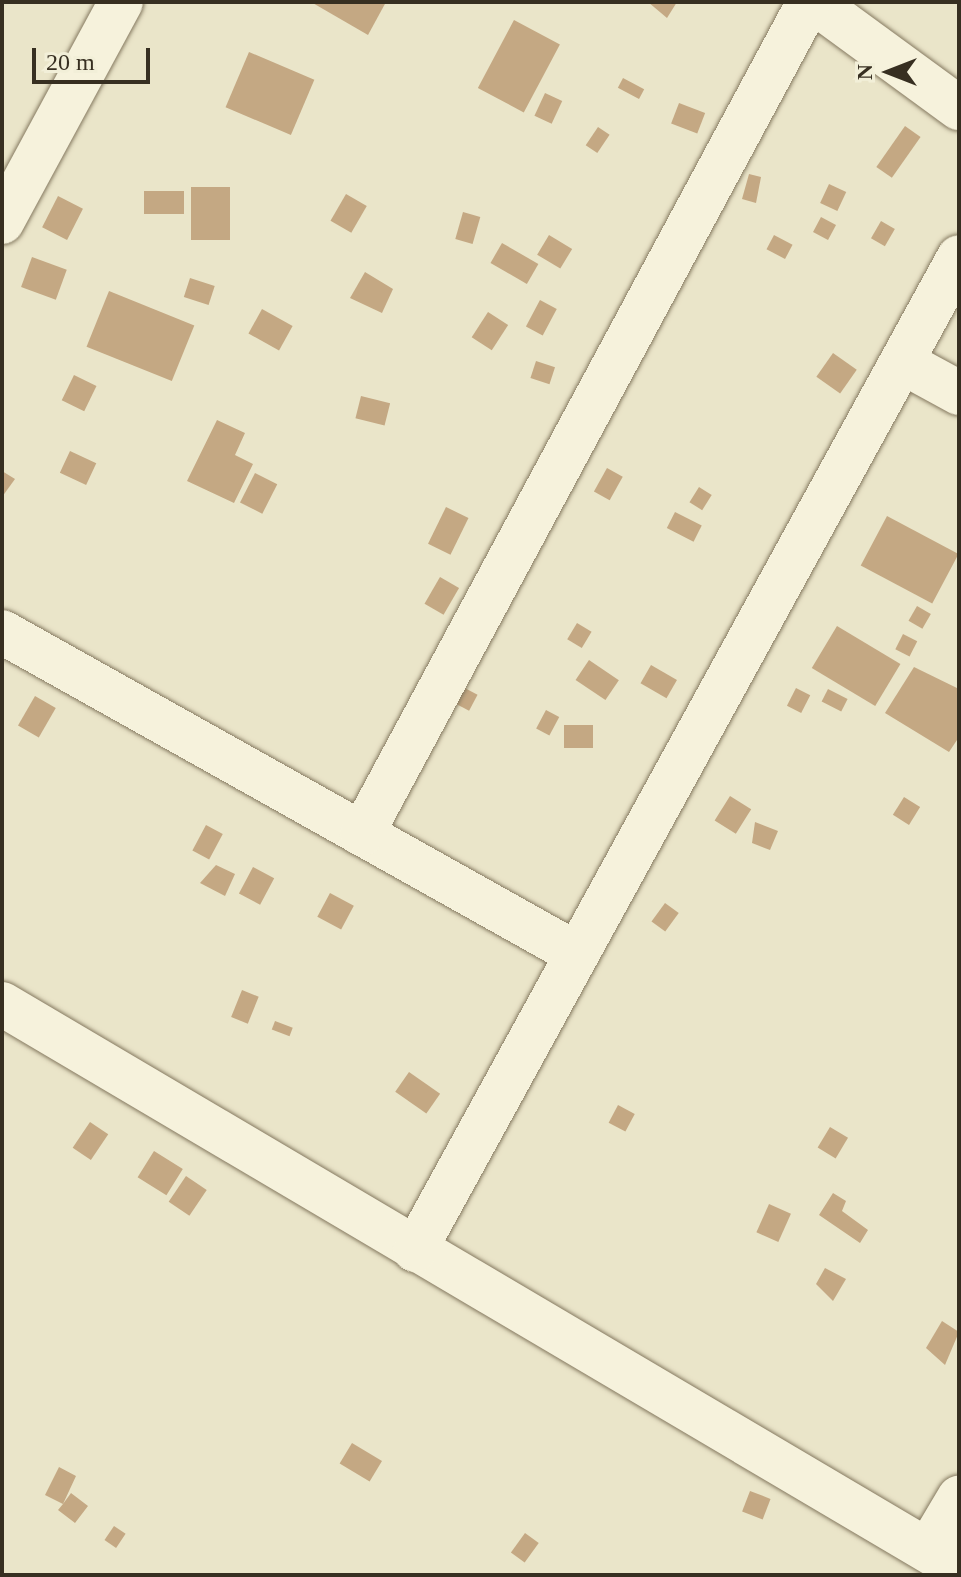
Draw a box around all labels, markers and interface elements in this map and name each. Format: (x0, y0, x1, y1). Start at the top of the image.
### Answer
scale bar (36, 32, 154, 82)
north arrow (849, 32, 929, 112)
text: 20 m (46, 49, 95, 75)
text: N (852, 64, 877, 80)

